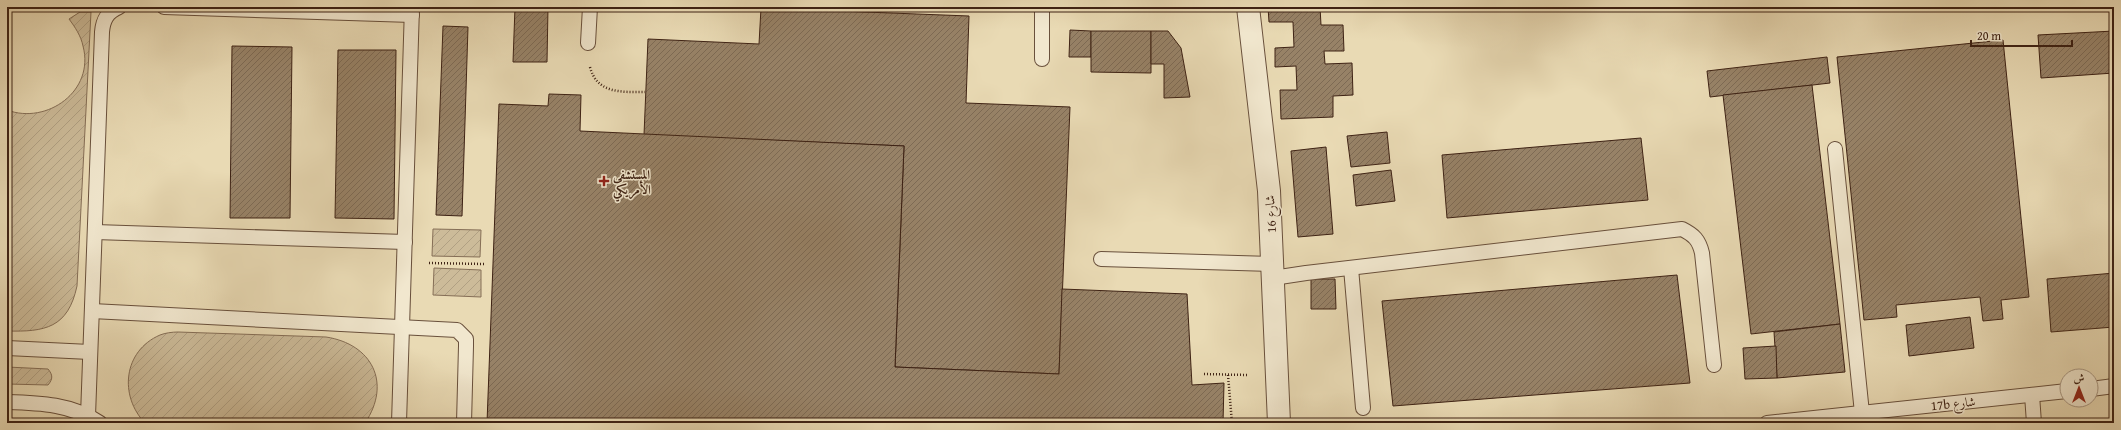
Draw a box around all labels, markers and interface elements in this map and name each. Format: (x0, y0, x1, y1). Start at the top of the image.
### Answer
scale bar (1971, 22, 2072, 48)
text: 20 m (1977, 27, 2001, 44)
place label: المستشفى الأمريكي (612, 165, 651, 202)
marker: المستشفى الأمريكي (598, 175, 610, 187)
street label: شارع 16 (1260, 194, 1283, 233)
north arrow (2059, 368, 2099, 408)
text: ش (2074, 370, 2085, 386)
street label: 17b شارع (1930, 392, 1976, 417)

